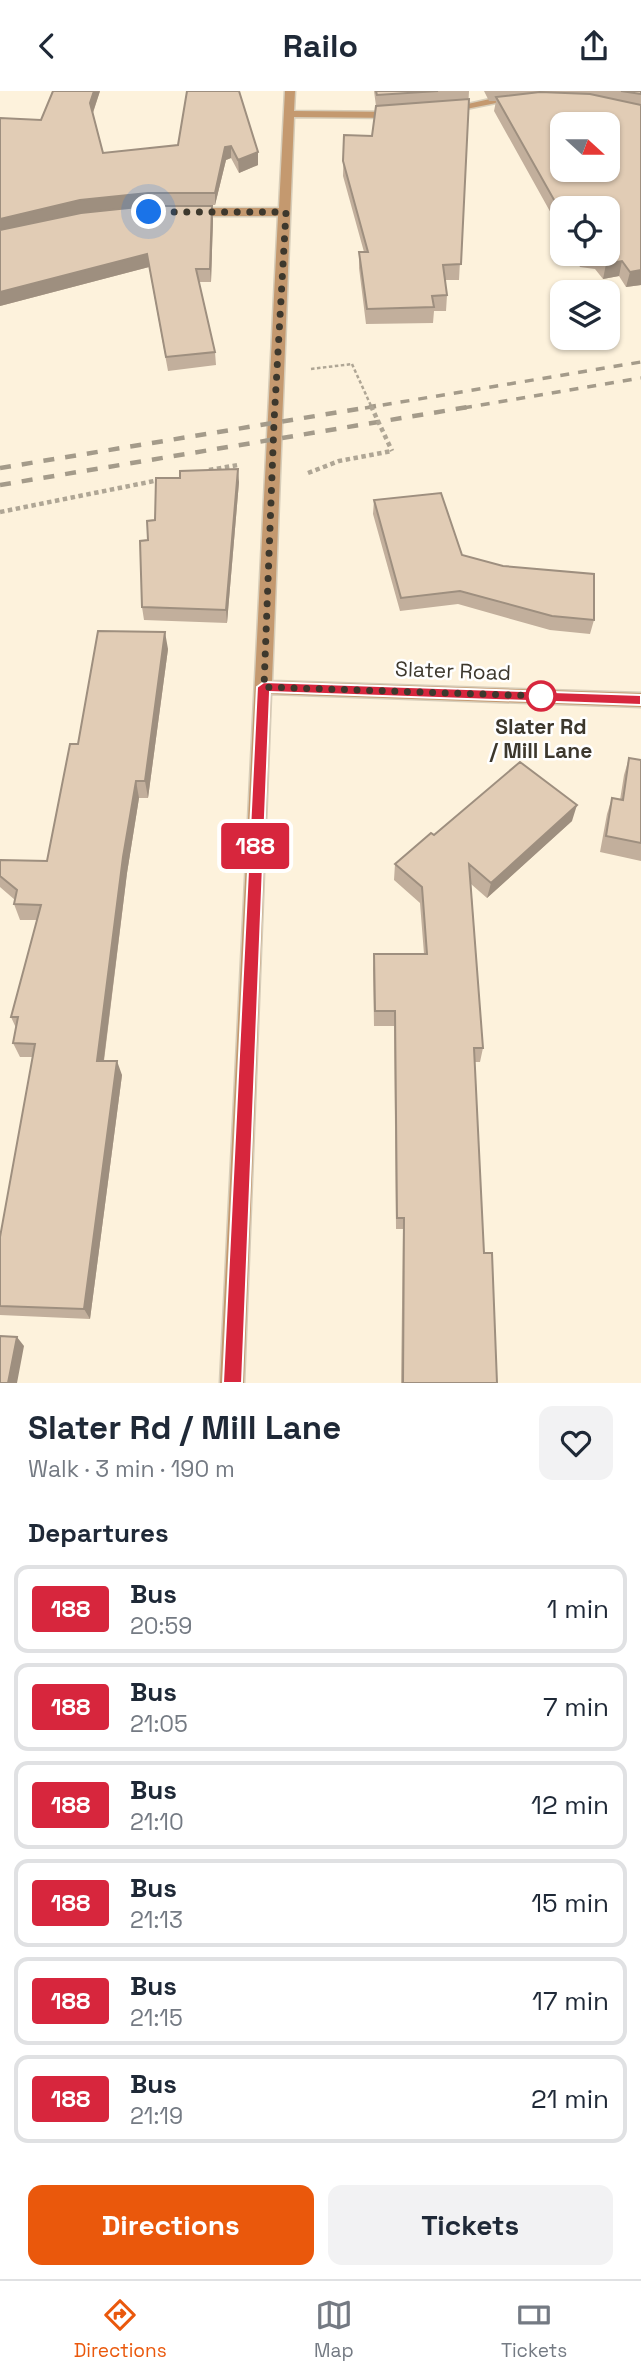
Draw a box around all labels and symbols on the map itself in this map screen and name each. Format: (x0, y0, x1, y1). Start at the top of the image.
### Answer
north arrow (550, 112, 620, 182)
your location (131, 194, 166, 229)
street label: Slater Road (395, 655, 511, 686)
marker: Slater Rd / Mill Lane (526, 681, 556, 711)
place label: Slater Rd / Mill Lane (489, 713, 592, 764)
line badge: 188 (215, 823, 295, 869)

